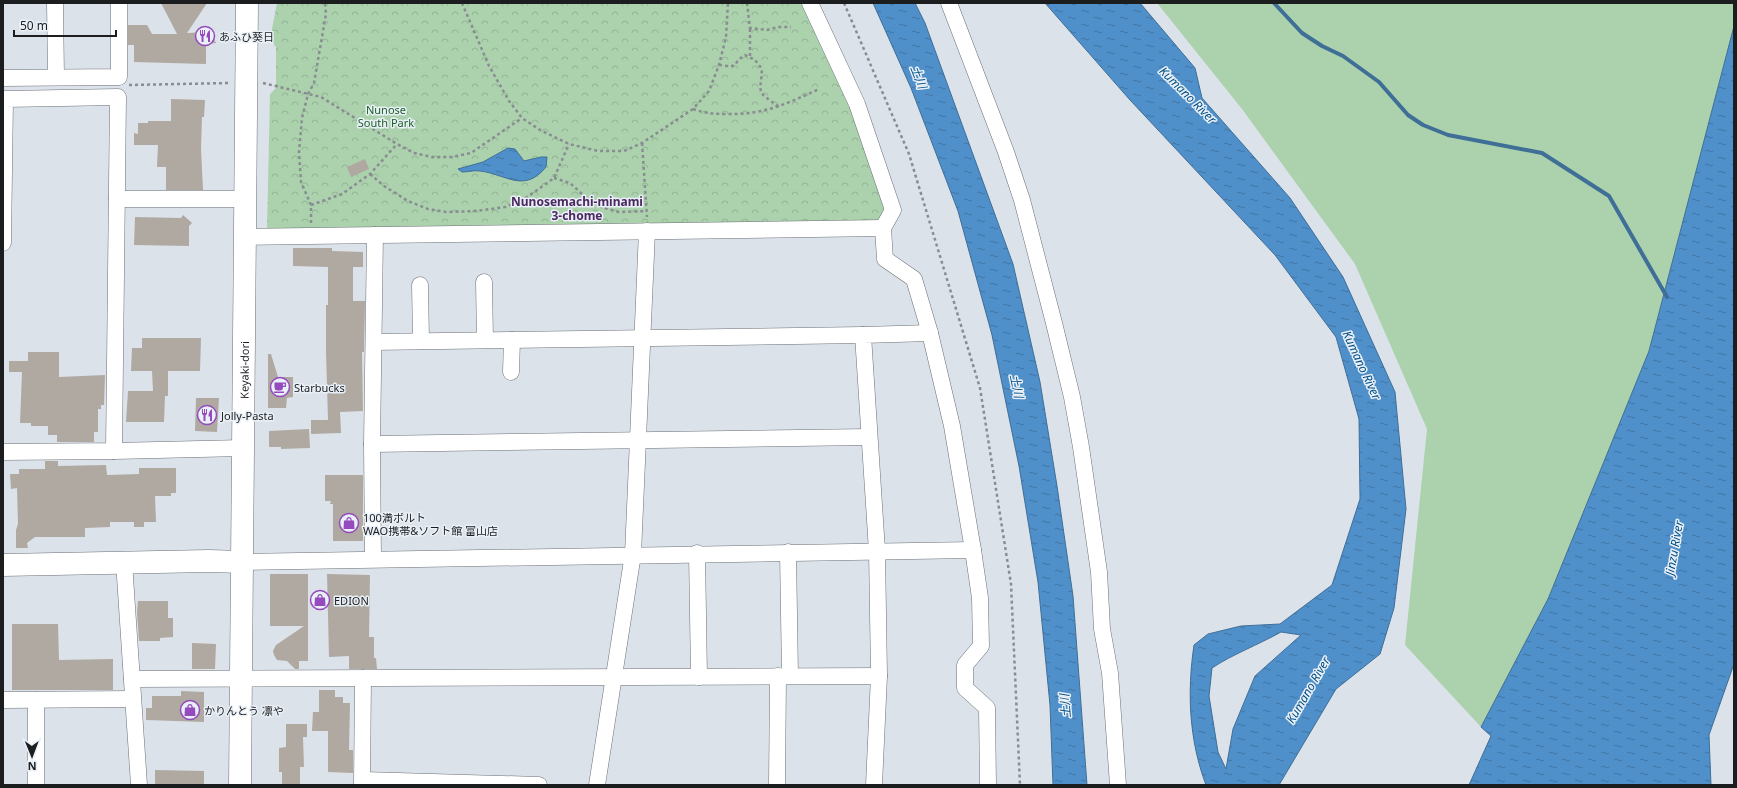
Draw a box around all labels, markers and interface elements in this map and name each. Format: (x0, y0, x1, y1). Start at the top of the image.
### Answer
scale bar (14, 12, 116, 38)
text: 50 m (20, 17, 48, 34)
restaurant icon: あふひ葵日 (194, 25, 216, 47)
place label: あふひ葵日 (219, 29, 274, 44)
water label: 土川 (907, 63, 932, 93)
water label: Kumano River (1156, 63, 1221, 128)
park label: Nunose South Park (358, 102, 414, 130)
district label: Nunosemachi-minami 3-chome (511, 193, 643, 224)
water label: Kumano River (1339, 328, 1386, 403)
street label: Keyaki-dori (236, 341, 251, 399)
water label: 土川 (1006, 372, 1028, 401)
cafe icon: Starbucks (269, 376, 291, 398)
place label: Starbucks (294, 380, 345, 395)
restaurant icon: Jolly-Pasta (196, 404, 218, 426)
place label: Jolly-Pasta (220, 408, 274, 423)
place label: 100満ボルト WAO携帯&ソフト館 富山店 (363, 510, 498, 538)
shop icon: 100満ボルト WAO携帯&ソフト館 富山店 (338, 512, 360, 534)
water label: Jinzu River (1660, 518, 1687, 579)
shop icon: EDION (309, 589, 331, 611)
place label: EDION (334, 593, 369, 608)
water label: Kumano River (1282, 653, 1335, 726)
water label: 土川 (1055, 691, 1075, 719)
shop icon: かりんとう 凛や (179, 699, 201, 721)
place label: かりんとう 凛や (204, 703, 284, 718)
north arrow (12, 736, 52, 776)
text: N (28, 759, 37, 774)

